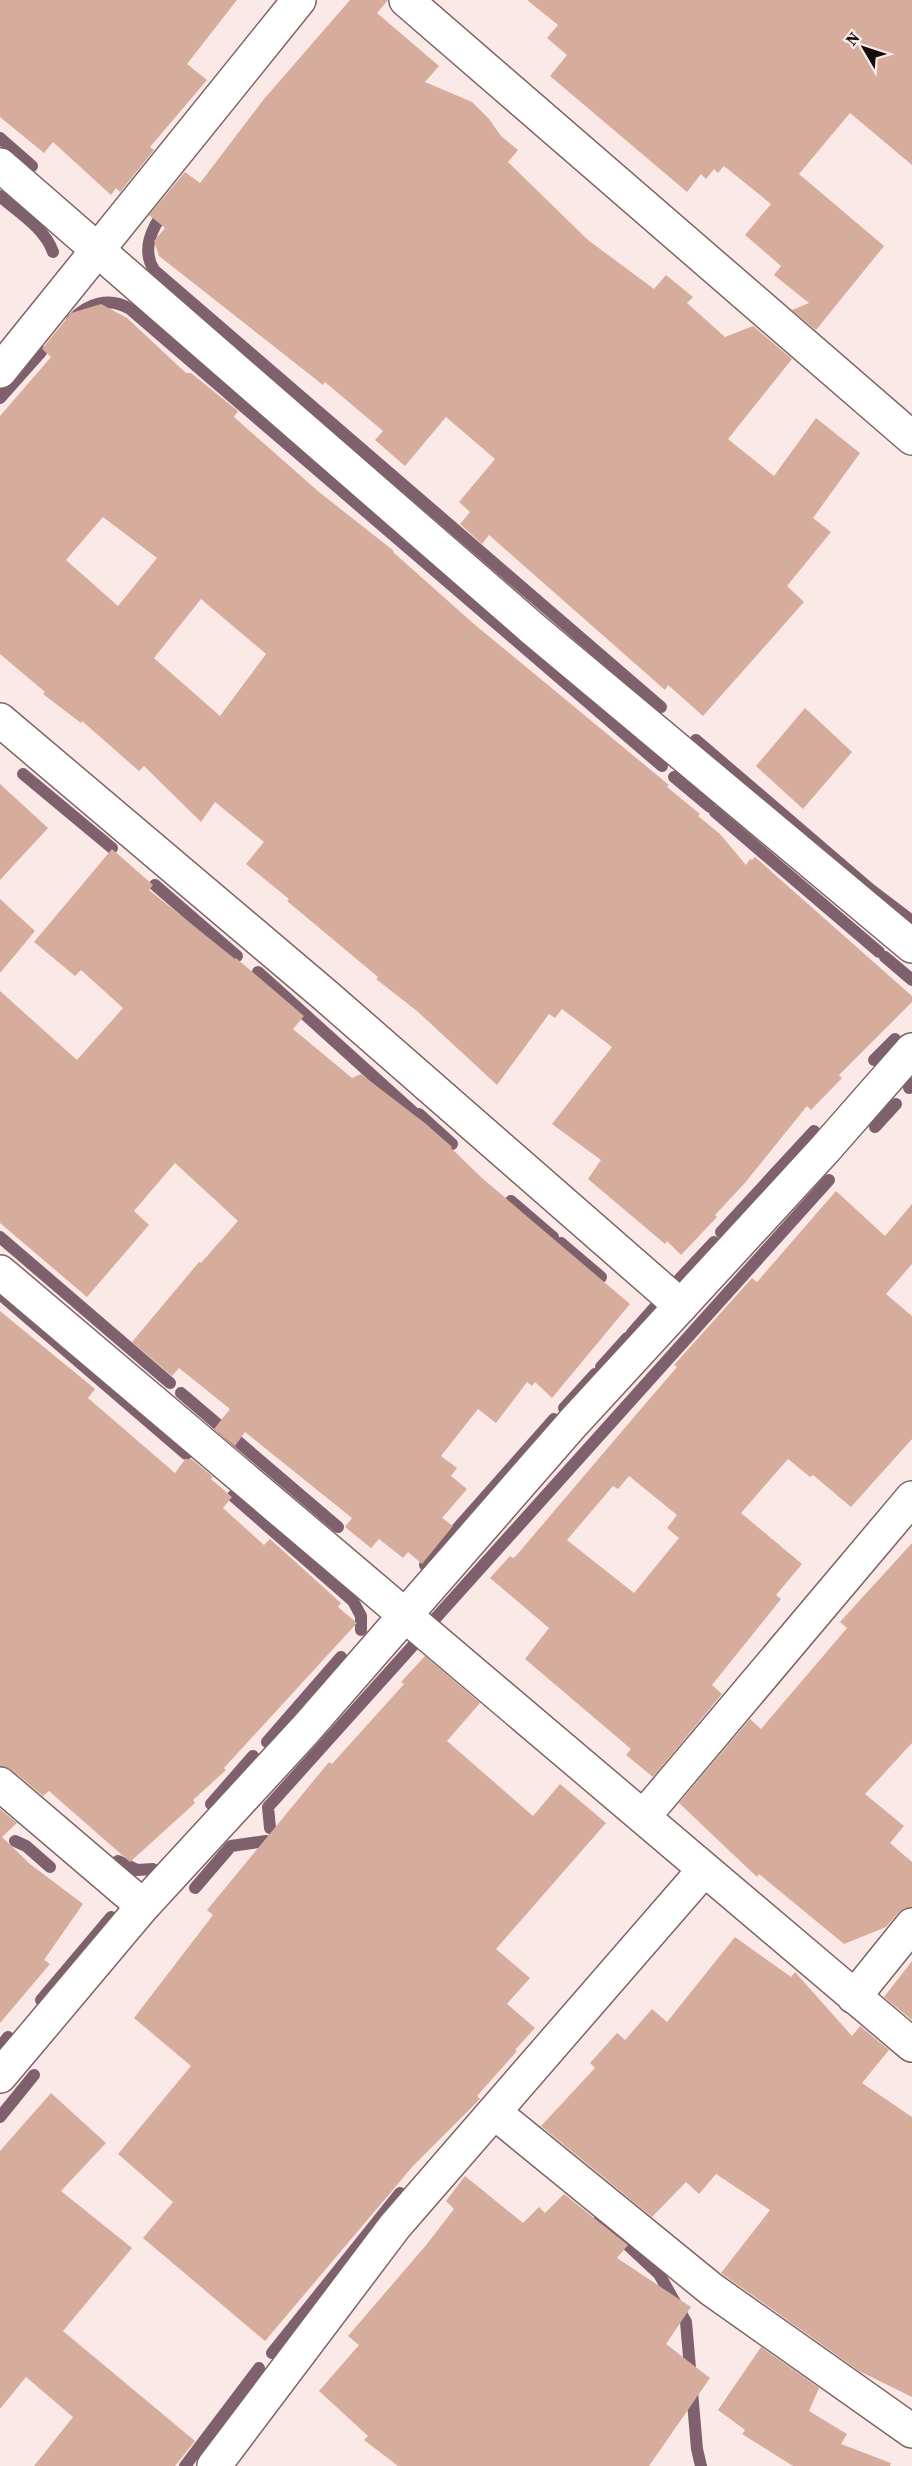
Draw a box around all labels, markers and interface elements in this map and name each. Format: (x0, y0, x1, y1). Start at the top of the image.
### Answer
north arrow (834, 18, 894, 78)
text: N (840, 27, 865, 50)

